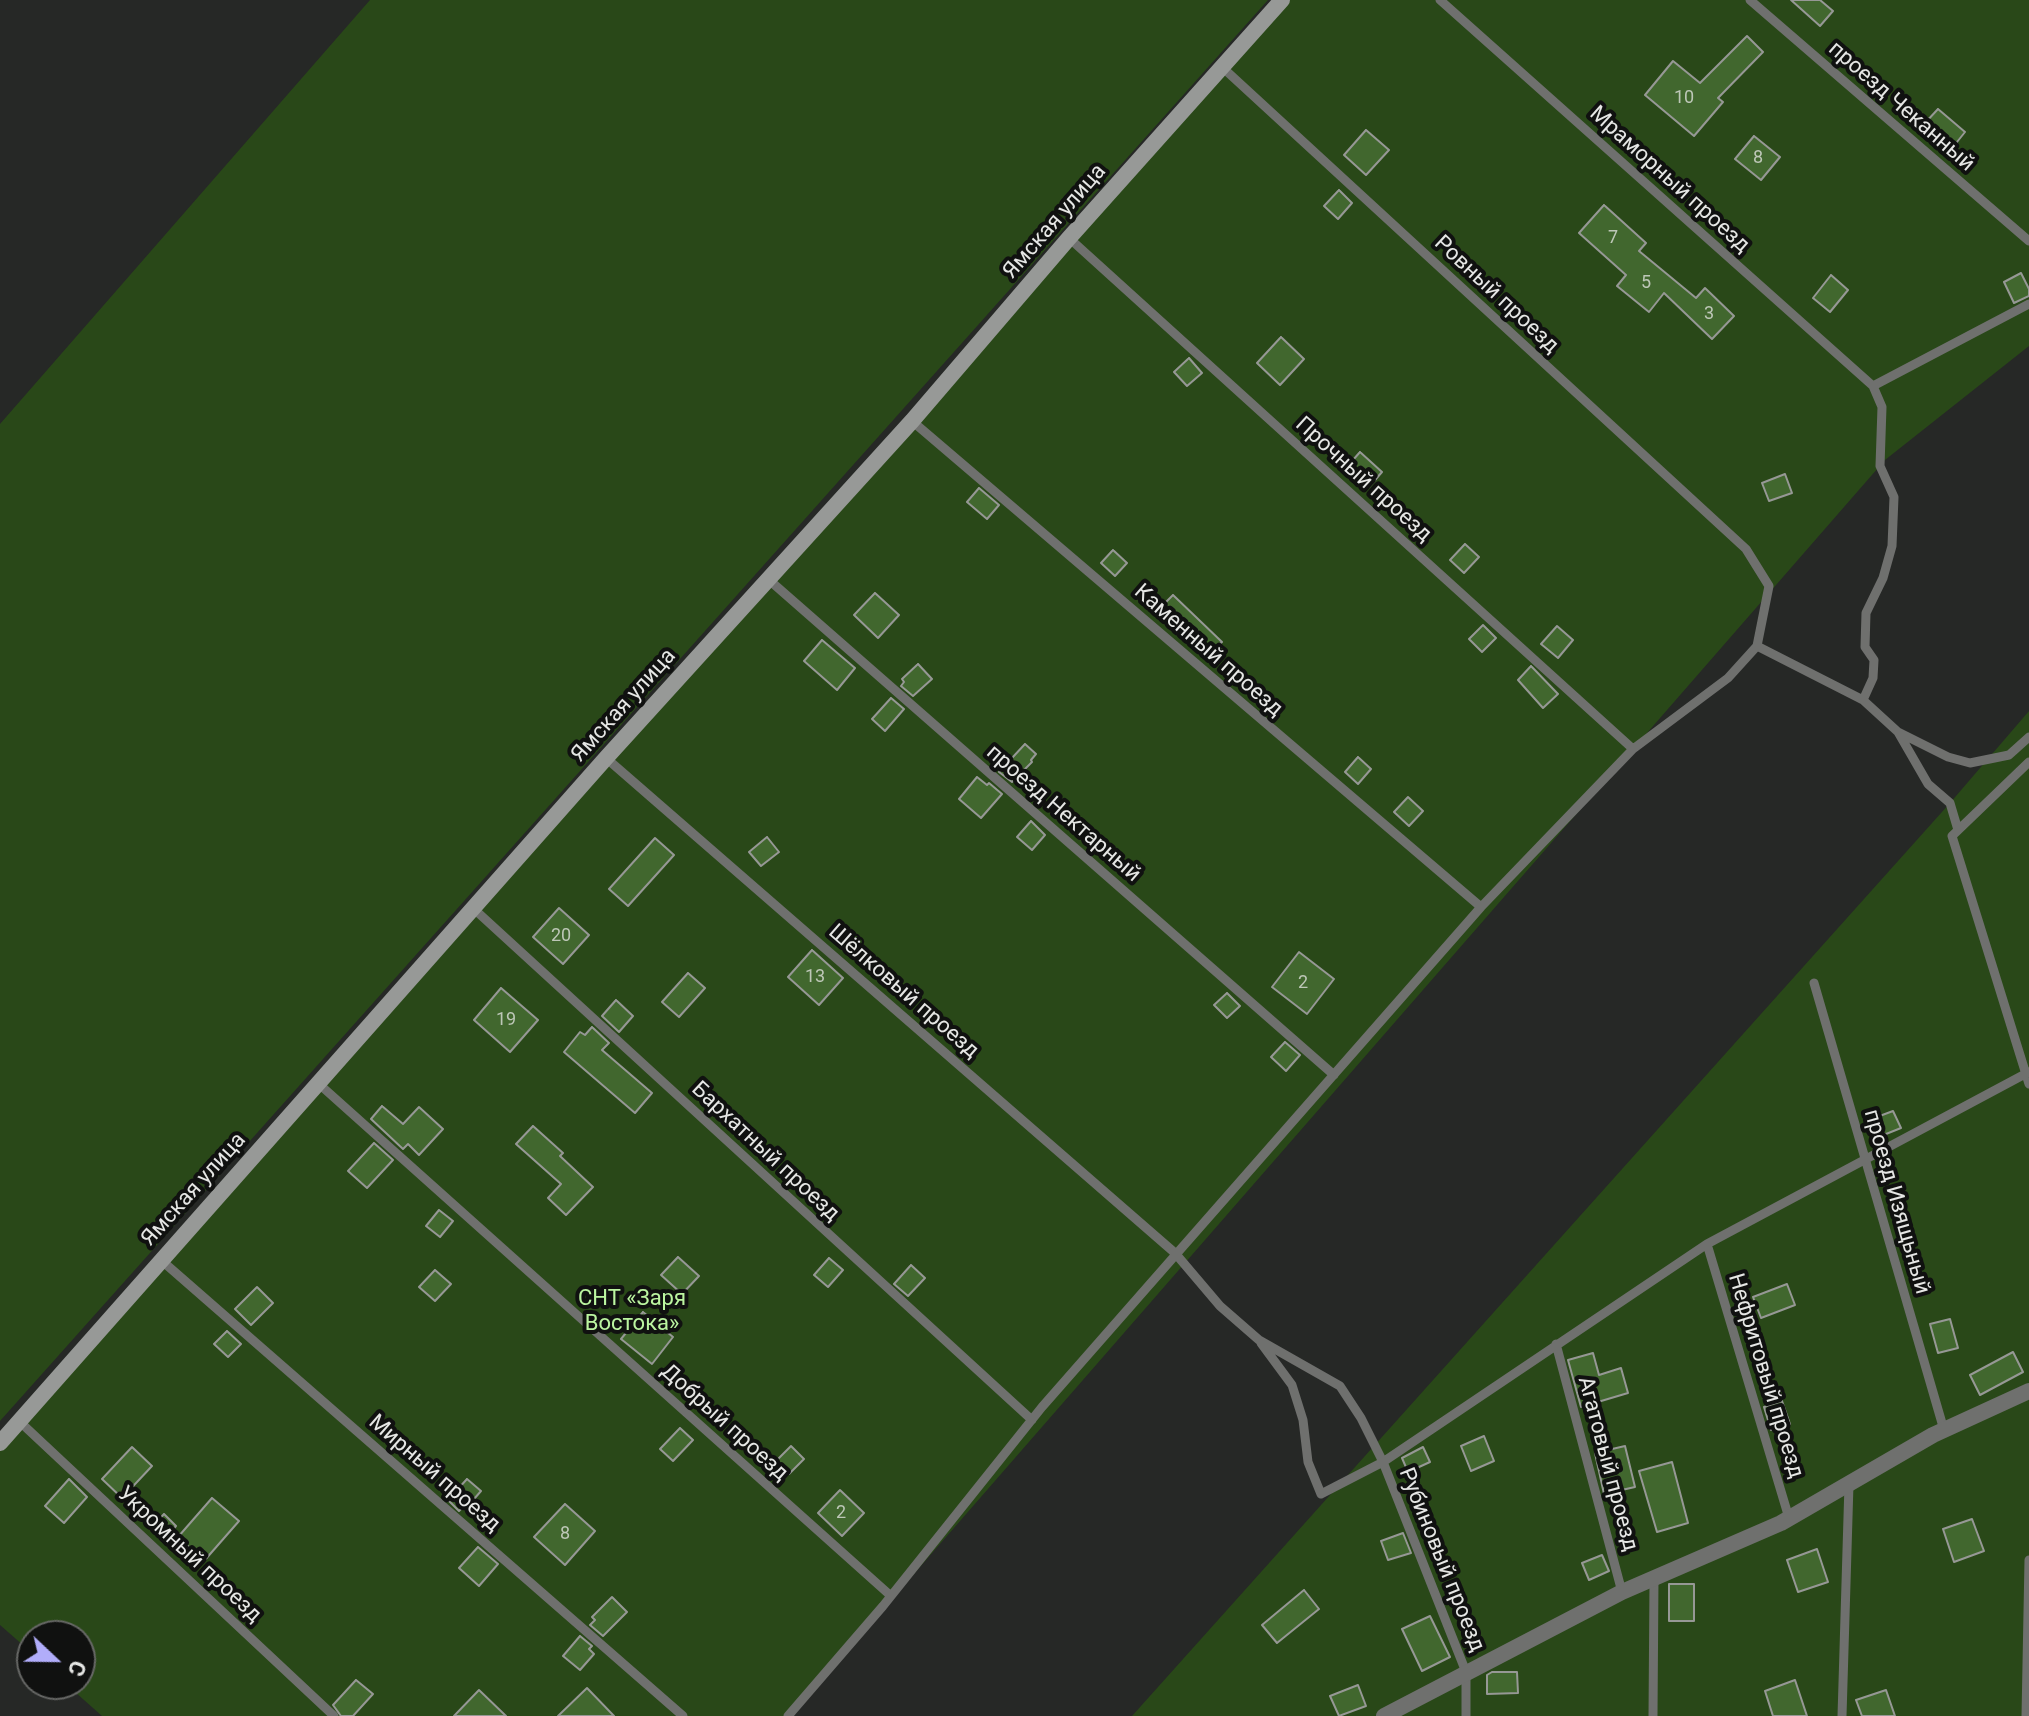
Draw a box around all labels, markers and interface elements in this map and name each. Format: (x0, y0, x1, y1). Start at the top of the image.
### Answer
street label: проезд Чеканный (1823, 36, 1979, 178)
house number: 10 (1674, 87, 1694, 109)
street label: Мраморный проезд (1583, 101, 1755, 259)
house number: 8 (1753, 147, 1763, 169)
street label: Ямская улица (998, 159, 1112, 285)
house number: 7 (1608, 227, 1618, 249)
street label: Ровный проезд (1428, 231, 1564, 359)
house number: 5 (1641, 272, 1651, 294)
house number: 3 (1704, 303, 1714, 325)
street label: Прочный проезд (1289, 412, 1437, 548)
street label: Каменный проезд (1128, 579, 1288, 723)
street label: Ямская улица (566, 644, 682, 768)
street label: проезд Нектарный (981, 740, 1145, 888)
street label: Шёлковый проезд (822, 919, 984, 1065)
house number: 20 (551, 925, 571, 947)
house number: 13 (805, 966, 825, 988)
house number: 2 (1298, 972, 1308, 994)
house number: 19 (496, 1009, 516, 1031)
street label: Бархатный проезд (685, 1077, 845, 1227)
street label: проезд Изящьный (1857, 1107, 1935, 1297)
street label: Ямская улица (136, 1128, 252, 1252)
street label: Нефритовый проезд (1721, 1270, 1809, 1482)
park label: СНТ «Заря Востока» (578, 1286, 686, 1338)
street label: Добрый проезд (655, 1359, 793, 1487)
street label: Агатовый проезд (1571, 1374, 1643, 1554)
street label: Мирный проезд (363, 1410, 505, 1538)
street label: Рубиновый проезд (1392, 1464, 1490, 1656)
street label: Укромный проезд (111, 1481, 267, 1629)
house number: 2 (836, 1502, 846, 1524)
house number: 8 (560, 1523, 570, 1545)
north arrow (16, 1620, 96, 1700)
text: С (63, 1657, 91, 1680)

